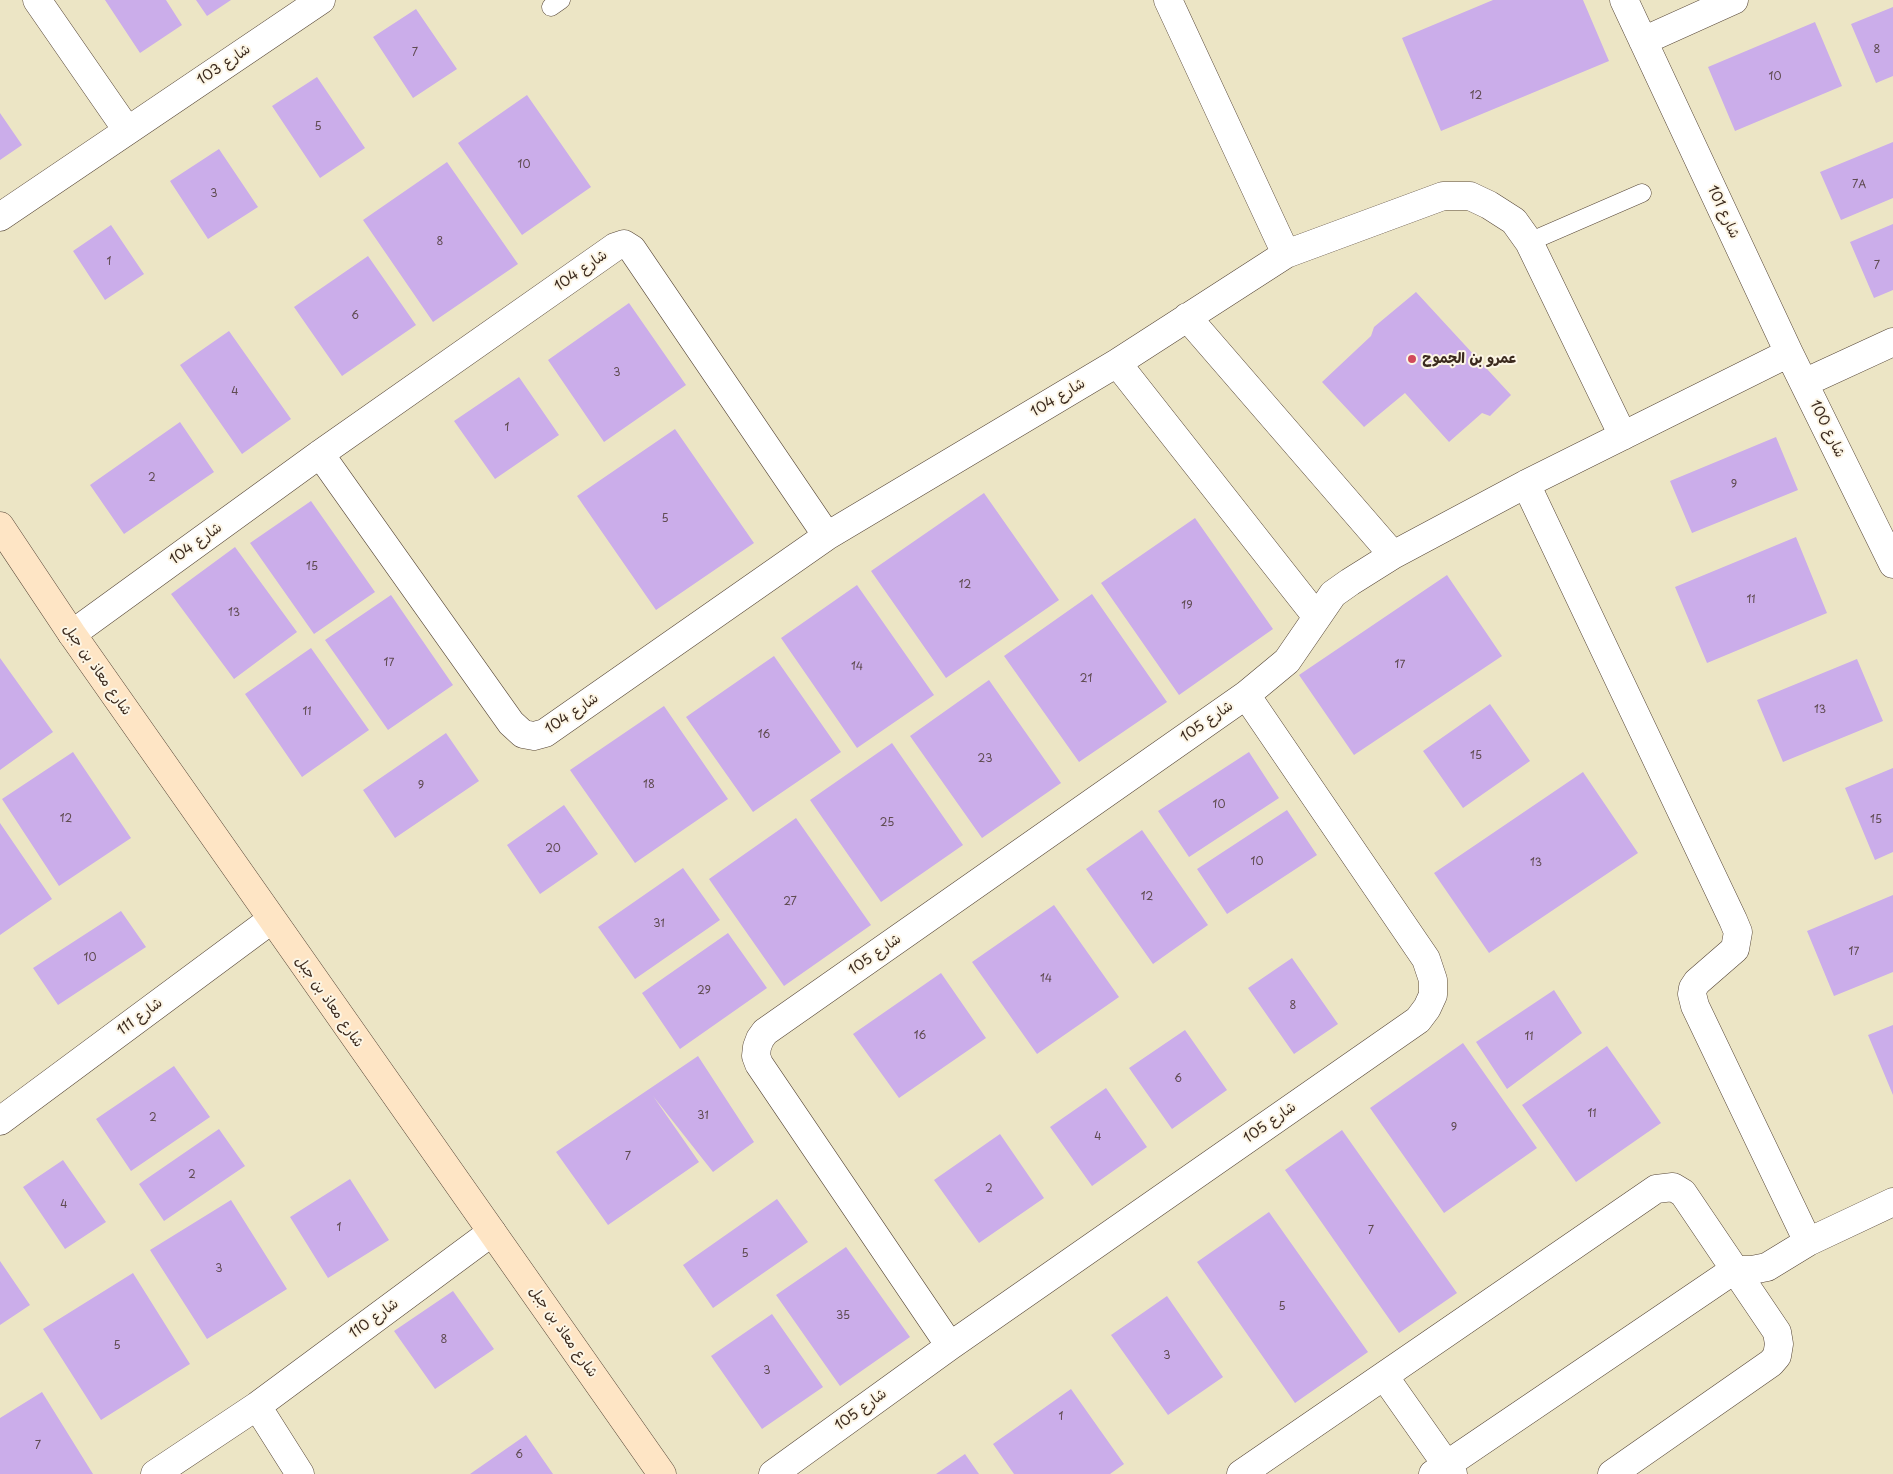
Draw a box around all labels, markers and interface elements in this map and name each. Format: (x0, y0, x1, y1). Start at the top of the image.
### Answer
street label: شارع 103 (194, 41, 254, 89)
house number: 8 (1874, 43, 1880, 57)
house number: 7 (412, 46, 418, 60)
house number: 10 (1769, 70, 1781, 84)
house number: 12 (1470, 89, 1482, 103)
house number: 5 (314, 120, 322, 134)
house number: 10 (518, 158, 530, 172)
house number: 7A (1852, 178, 1866, 192)
street label: شارع 101 (1703, 183, 1743, 241)
house number: 3 (210, 187, 218, 201)
house number: 8 (437, 235, 443, 249)
street label: شارع 104 (551, 247, 611, 295)
house number: 1 (107, 255, 111, 269)
house number: 7 (1874, 259, 1880, 273)
house number: 6 (351, 309, 359, 323)
place label: عمرو بن الجموح (1422, 351, 1517, 367)
marker: عمرو بن الجموح (1406, 353, 1418, 365)
house number: 3 (613, 366, 621, 380)
street label: شارع 104 (1028, 375, 1088, 421)
house number: 4 (231, 385, 239, 399)
street label: شارع 100 (1806, 398, 1848, 460)
house number: 1 (505, 421, 509, 435)
house number: 2 (148, 471, 156, 485)
house number: 9 (1731, 478, 1737, 492)
house number: 5 (661, 512, 669, 526)
street label: شارع 104 (167, 519, 225, 569)
house number: 15 (306, 560, 318, 574)
house number: 12 (959, 578, 971, 592)
house number: 11 (1746, 593, 1756, 607)
house number: 19 (1181, 599, 1193, 613)
house number: 13 (228, 606, 240, 620)
street label: شارع معاذ بن جبل (59, 621, 135, 719)
house number: 17 (384, 656, 394, 670)
house number: 17 (1395, 658, 1405, 672)
house number: 14 (851, 660, 863, 674)
house number: 21 (1080, 672, 1092, 686)
street label: شارع 104 (542, 690, 602, 738)
street label: شارع 105 (1178, 698, 1236, 746)
house number: 13 (1814, 703, 1826, 717)
house number: 11 (302, 705, 312, 719)
house number: 16 (758, 728, 770, 742)
house number: 15 (1470, 749, 1482, 763)
house number: 23 (978, 752, 992, 766)
house number: 18 (643, 778, 655, 792)
house number: 9 (418, 779, 424, 793)
house number: 10 (1213, 798, 1225, 812)
house number: 12 (60, 812, 72, 826)
house number: 15 (1870, 813, 1882, 827)
house number: 25 (880, 816, 894, 830)
house number: 20 (545, 842, 561, 856)
house number: 10 (1251, 855, 1263, 869)
house number: 13 (1530, 856, 1542, 870)
house number: 12 (1141, 890, 1153, 904)
house number: 27 (783, 895, 797, 909)
house number: 31 (653, 917, 665, 931)
street label: شارع 105 (846, 931, 904, 979)
house number: 17 (1849, 945, 1859, 959)
house number: 10 (84, 951, 96, 965)
street label: شارع معاذ بن جبل (291, 953, 367, 1051)
house number: 14 (1040, 972, 1052, 986)
house number: 29 (697, 984, 711, 998)
street label: شارع 111 (114, 995, 166, 1039)
house number: 8 (1290, 999, 1296, 1013)
house number: 16 (914, 1029, 926, 1043)
house number: 11 (1524, 1030, 1534, 1044)
house number: 6 (1174, 1072, 1182, 1086)
street label: شارع 105 (1241, 1099, 1299, 1147)
house number: 11 (1587, 1107, 1597, 1121)
house number: 31 (697, 1109, 709, 1123)
house number: 2 (149, 1111, 157, 1125)
house number: 9 (1451, 1121, 1457, 1135)
house number: 4 (1094, 1130, 1102, 1144)
house number: 7 (625, 1150, 631, 1164)
house number: 2 (188, 1168, 196, 1182)
house number: 2 (985, 1182, 993, 1196)
house number: 4 (60, 1198, 68, 1212)
house number: 1 (337, 1221, 341, 1235)
house number: 7 (1368, 1224, 1374, 1238)
house number: 5 (741, 1247, 749, 1261)
house number: 3 (215, 1262, 223, 1276)
street label: شارع معاذ بن جبل (525, 1283, 601, 1381)
street label: شارع 110 (346, 1296, 402, 1342)
house number: 5 (1278, 1300, 1286, 1314)
house number: 35 (836, 1309, 850, 1323)
house number: 8 (441, 1333, 447, 1347)
house number: 5 (113, 1339, 121, 1353)
house number: 3 (1163, 1349, 1171, 1363)
house number: 3 (763, 1364, 771, 1378)
street label: شارع 105 (832, 1385, 890, 1435)
house number: 1 (1059, 1410, 1063, 1424)
house number: 7 (35, 1439, 41, 1453)
house number: 6 (515, 1448, 523, 1462)

